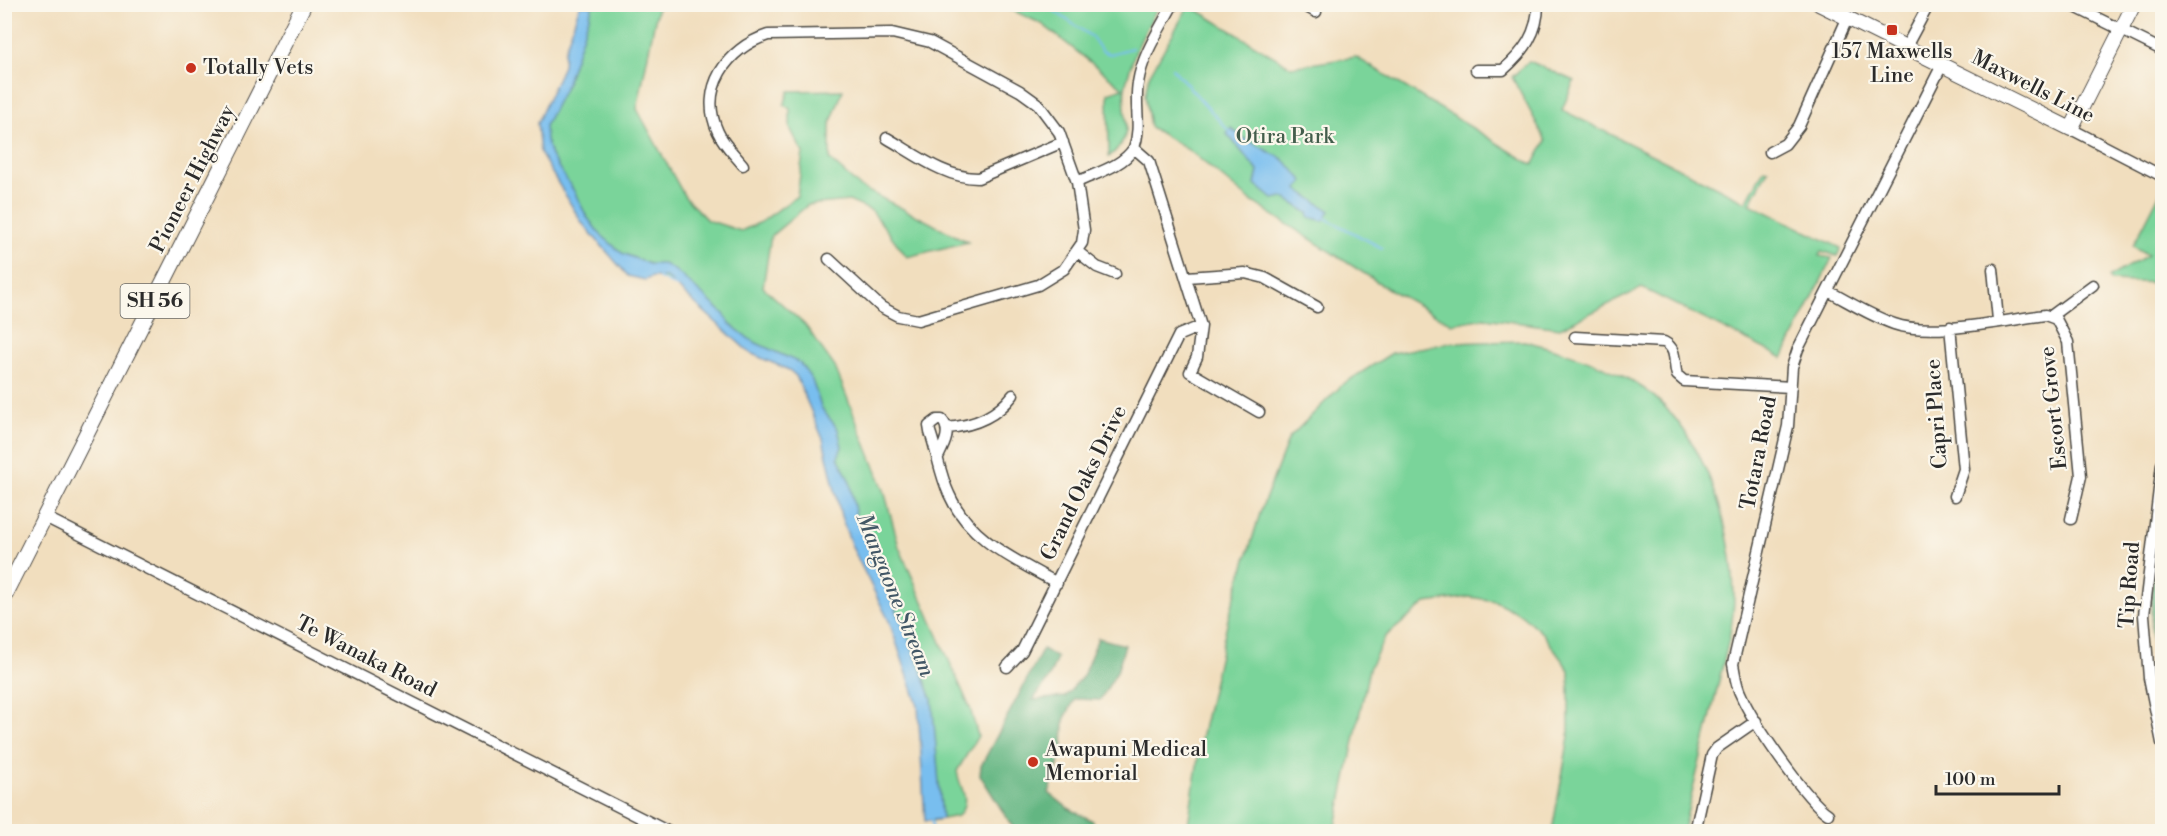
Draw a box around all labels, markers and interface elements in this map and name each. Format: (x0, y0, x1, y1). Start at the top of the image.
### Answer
marker: 157 Maxwells Line (1885, 23, 1899, 37)
place label: 157 Maxwells Line (1831, 39, 1953, 89)
street label: Maxwells Line (1967, 45, 2099, 129)
place label: Totally Vets (203, 55, 313, 81)
marker: Totally Vets (184, 61, 198, 75)
street label: Pioneer Highway (145, 100, 242, 257)
park label: Otira Park (1236, 124, 1335, 150)
road number: SH 56 (120, 284, 190, 318)
street label: Escort Grove (2035, 345, 2073, 471)
street label: Capri Place (1920, 358, 1954, 470)
street label: Totara Road (1735, 394, 1783, 512)
street label: Grand Oaks Drive (1035, 401, 1133, 565)
water label: Mangaone Stream (850, 509, 940, 681)
street label: Tip Road (2114, 541, 2146, 629)
street label: Te Wanaka Road (291, 610, 441, 704)
place label: Awapuni Medical Memorial (1044, 737, 1207, 787)
marker: Awapuni Medical Memorial (1026, 755, 1040, 769)
scale bar (1936, 758, 2059, 796)
text: 100 m (1945, 768, 1996, 791)

